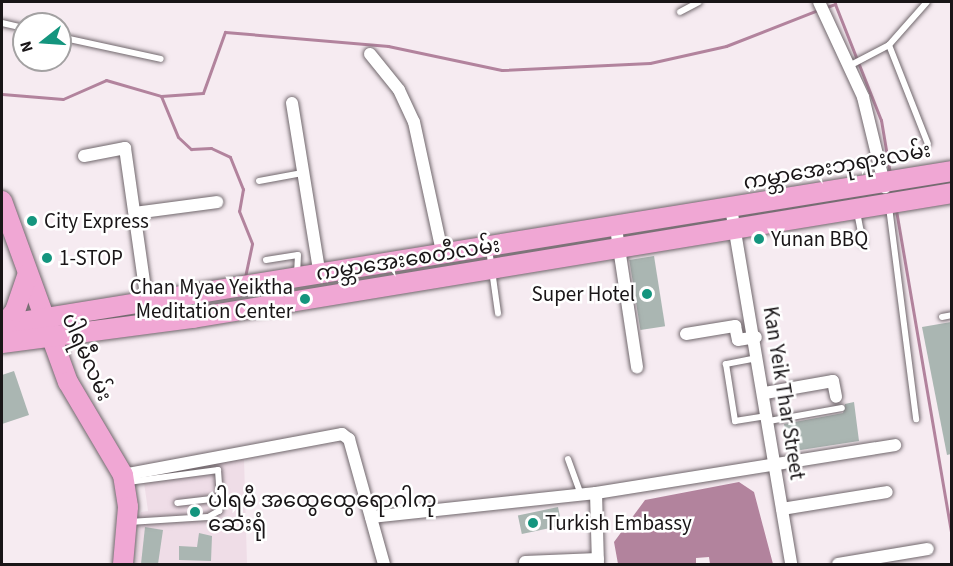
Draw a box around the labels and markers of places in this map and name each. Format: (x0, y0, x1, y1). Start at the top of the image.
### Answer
place label: City Express (44, 208, 149, 234)
marker: City Express (25, 214, 39, 228)
place label: Yunan BBQ (771, 226, 868, 252)
marker: Yunan BBQ (752, 232, 766, 246)
place label: 1-STOP (59, 245, 123, 271)
marker: 1-STOP (40, 251, 54, 265)
place label: Chan Myae Yeiktha Meditation Center (130, 274, 293, 324)
place label: Super Hotel (532, 281, 635, 307)
marker: Super Hotel (640, 287, 654, 301)
marker: Chan Myae Yeiktha Meditation Center (298, 292, 312, 306)
place label: ပါရမီ အထွေထွေရောဂါကု ဆေးရုံ (208, 487, 437, 537)
marker: ပါရမီ အထွေထွေရောဂါကု ဆေးရုံ (186, 503, 204, 521)
place label: Turkish Embassy (545, 510, 692, 536)
marker: Turkish Embassy (526, 516, 540, 530)

